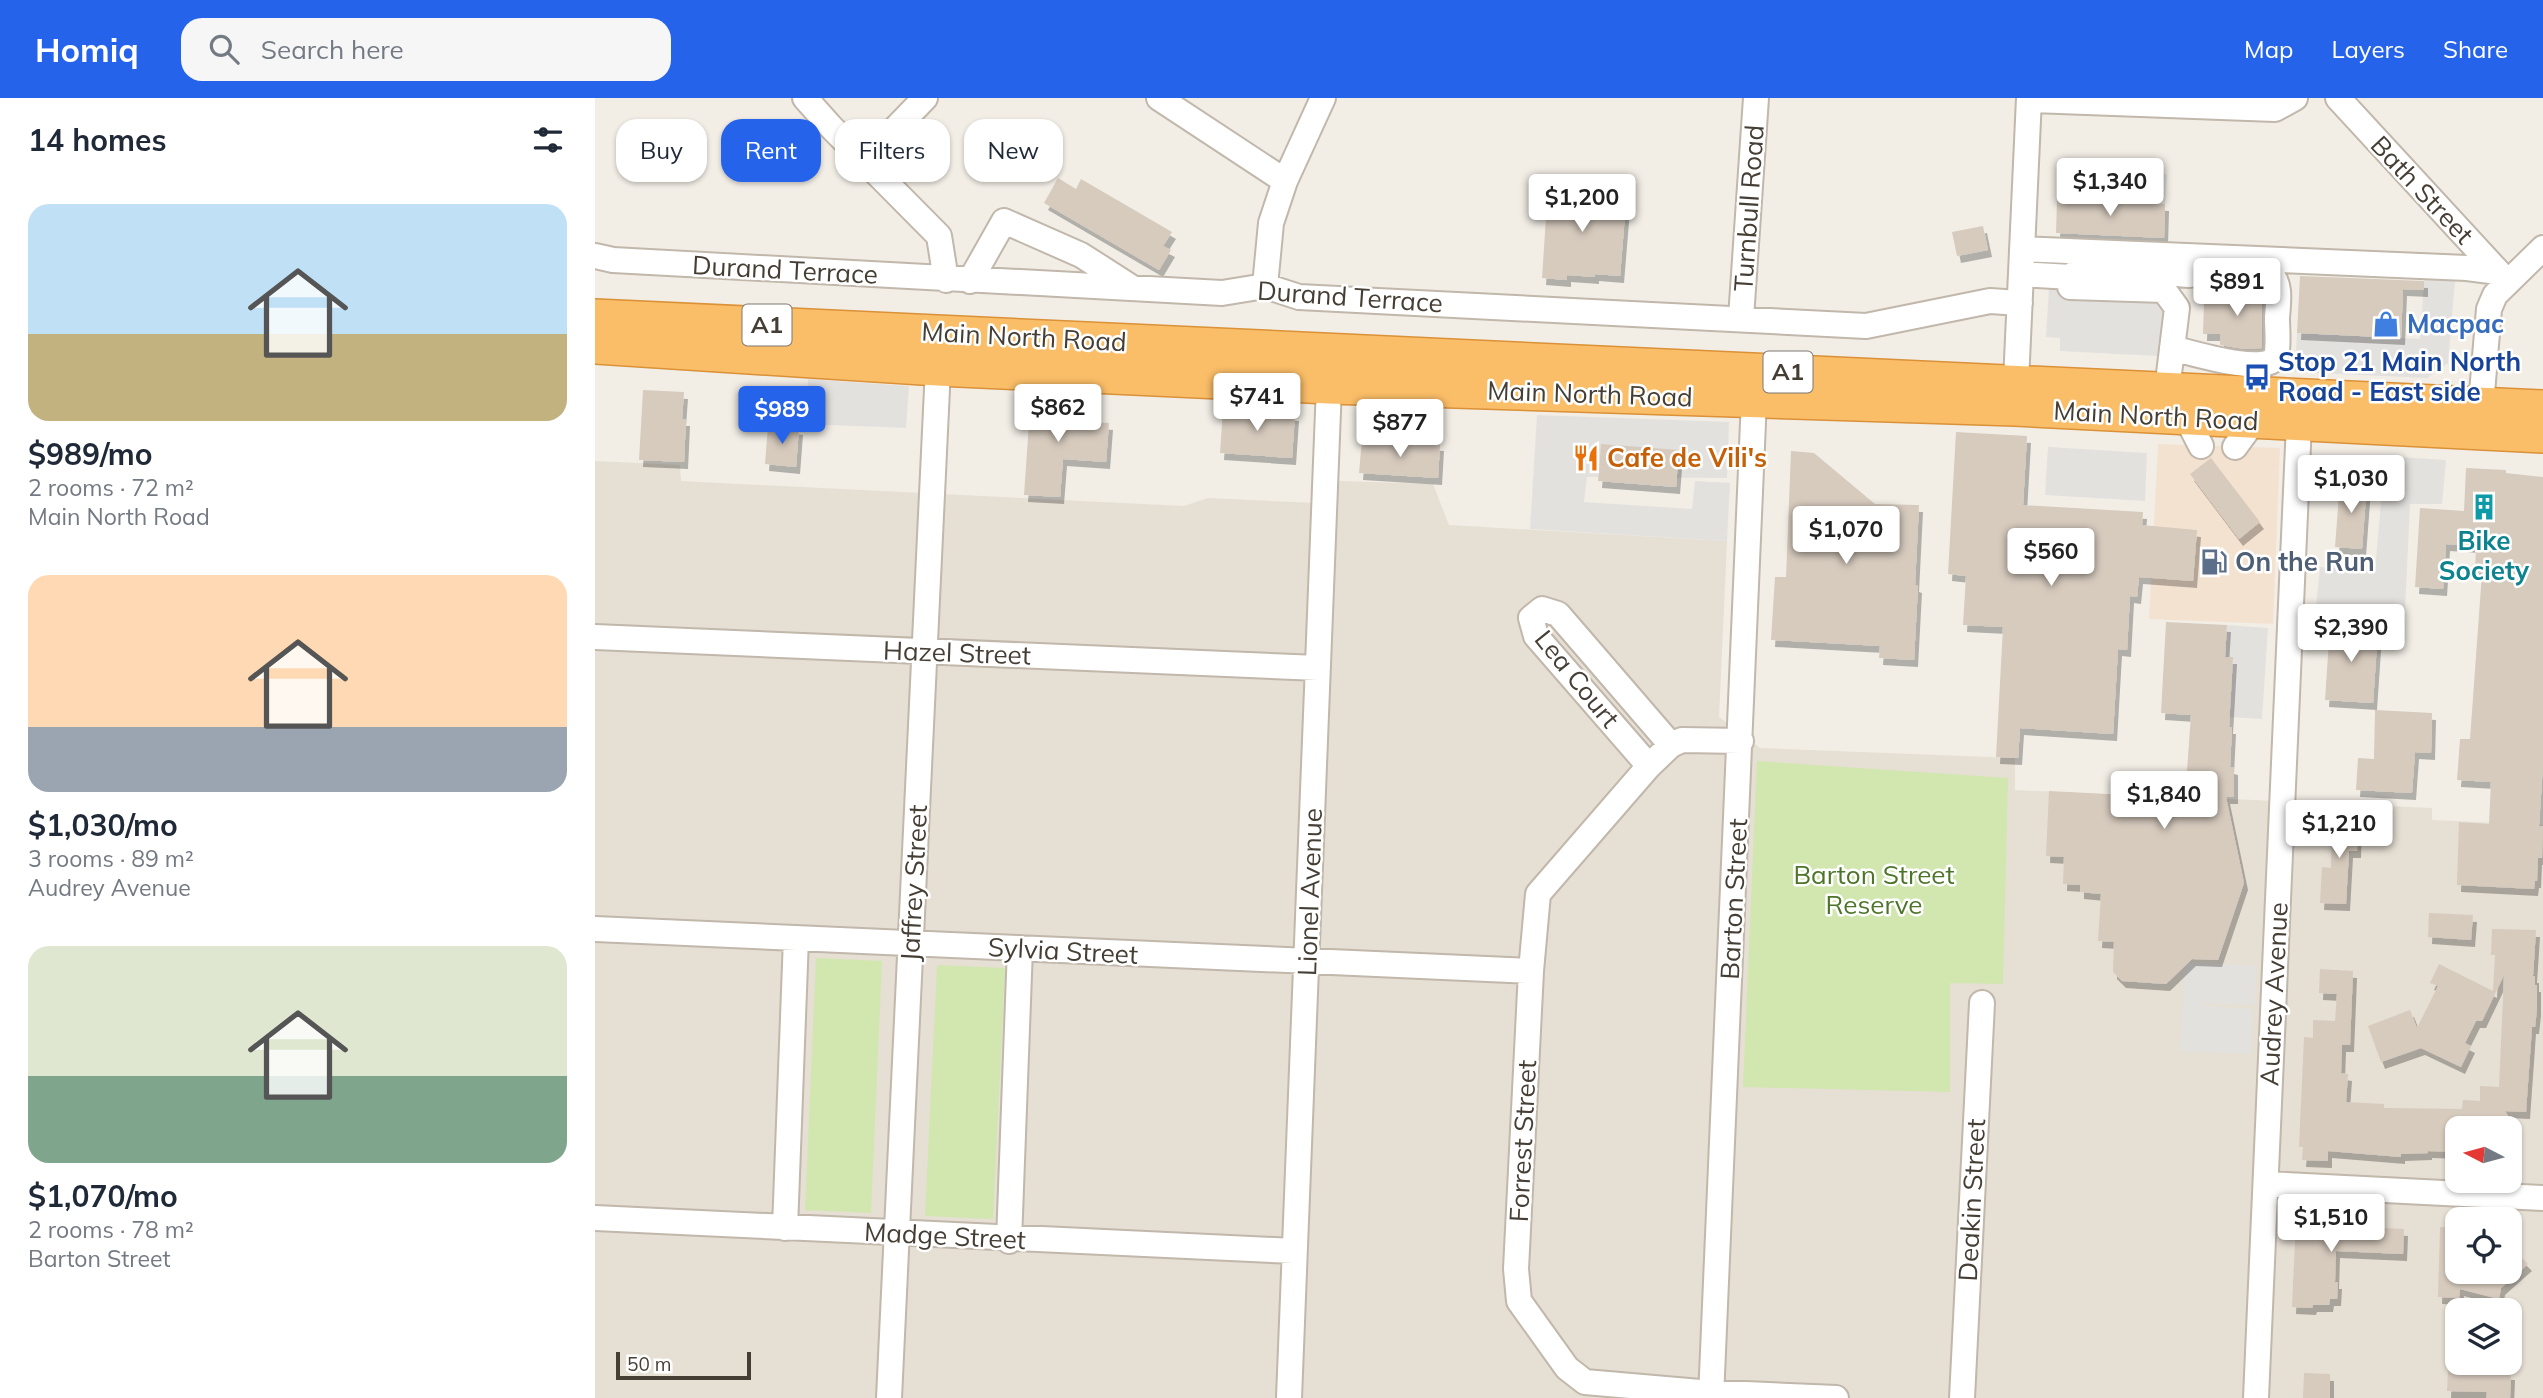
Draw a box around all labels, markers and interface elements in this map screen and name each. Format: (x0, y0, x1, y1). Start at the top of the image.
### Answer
search box (181, 18, 671, 81)
text: Homiq (35, 29, 139, 70)
icon: search (205, 30, 243, 68)
text: Search here (261, 33, 404, 66)
text: Map (2244, 34, 2293, 64)
text: Layers (2331, 34, 2405, 64)
text: Share (2443, 34, 2508, 64)
chip: Buy (616, 119, 707, 182)
chip: Rent (721, 119, 821, 182)
chip: Filters (835, 119, 950, 182)
chip: New (964, 119, 1063, 182)
text: 14 homes (28, 121, 167, 159)
icon: filters (529, 121, 567, 159)
street label: Turnbull Road (1726, 124, 1771, 292)
street label: Bath Street (2364, 129, 2481, 251)
pin: $1,340 (2053, 158, 2167, 218)
text: $1,340 (2073, 166, 2147, 195)
pin: $1,200 (1525, 174, 1639, 234)
text: $1,200 (1545, 182, 1619, 211)
street label: Durand Terrace (691, 248, 879, 291)
icon: home (235, 250, 361, 376)
pin: $891 (2196, 258, 2278, 318)
text: $891 (2209, 266, 2265, 295)
street label: Durand Terrace (1256, 274, 1444, 319)
road number: A1 (743, 305, 791, 346)
place label: Macpac (2407, 307, 2504, 340)
shop icon: Macpac (2371, 309, 2401, 339)
street label: Main North Road (921, 315, 1127, 358)
place label: Stop 21 Main North Road - East side (2278, 345, 2521, 408)
road number: A1 (1763, 352, 1813, 393)
bus stop icon: Stop 21 Main North Road - East side (2242, 362, 2272, 392)
street label: Main North Road (1487, 373, 1693, 414)
pin: $741 (1216, 374, 1298, 433)
text: $741 (1229, 381, 1285, 410)
pin: $862 (1017, 384, 1099, 444)
pin: $989 (741, 386, 823, 446)
text: $862 (1030, 392, 1086, 421)
text: $989 (754, 394, 810, 423)
street label: Main North Road (2053, 394, 2259, 437)
pin: $877 (1359, 400, 1441, 459)
text: $877 (1372, 407, 1428, 436)
text: $989/mo (28, 435, 152, 473)
place label: Cafe de Vili's (1607, 441, 1767, 474)
restaurant icon: Cafe de Vili's (1571, 443, 1601, 473)
pin: $1,030 (2294, 456, 2408, 515)
text: $1,030 (2314, 463, 2388, 492)
text: 2 rooms · 72 m² (28, 473, 194, 502)
building icon: Bike Society (2469, 492, 2499, 522)
text: Main North Road (28, 502, 210, 531)
pin: $1,070 (1789, 506, 1903, 566)
text: $1,070 (1809, 514, 1883, 543)
place label: Bike Society (2439, 524, 2530, 587)
pin: $560 (2010, 528, 2092, 588)
text: $560 (2023, 536, 2079, 565)
place label: On the Run (2235, 545, 2375, 578)
fuel station icon: On the Run (2199, 547, 2229, 577)
pin: $2,390 (2294, 604, 2408, 664)
text: $2,390 (2314, 612, 2388, 641)
icon: home (235, 621, 361, 747)
street label: Lea Court (1528, 623, 1627, 734)
street label: Hazel Street (883, 633, 1031, 672)
pin: $1,840 (2107, 772, 2221, 831)
text: $1,840 (2127, 779, 2201, 808)
pin: $1,210 (2282, 800, 2396, 860)
street label: Jaffrey Street (893, 804, 934, 962)
text: $1,030/mo (28, 806, 178, 844)
street label: Lionel Avenue (1290, 807, 1329, 977)
text: $1,210 (2302, 808, 2376, 837)
street label: Barton Street (1713, 818, 1754, 980)
text: 3 rooms · 89 m² (28, 844, 194, 873)
park label: Barton Street Reserve (1793, 858, 1955, 921)
text: Audrey Avenue (28, 873, 191, 902)
street label: Audrey Avenue (2252, 901, 2295, 1087)
street label: Sylvia Street (987, 930, 1139, 971)
icon: home (235, 992, 361, 1118)
street label: Forrest Street (1502, 1059, 1543, 1223)
north arrow (2445, 1116, 2522, 1194)
map controls (2445, 1116, 2522, 1375)
street label: Deakin Street (1951, 1118, 1992, 1282)
text: $1,070/mo (28, 1177, 178, 1215)
pin: $1,510 (2274, 1194, 2388, 1254)
text: $1,510 (2294, 1202, 2368, 1231)
button: locate (2445, 1207, 2522, 1284)
text: 2 rooms · 78 m² (28, 1215, 194, 1244)
street label: Madge Street (863, 1215, 1027, 1256)
text: Barton Street (28, 1244, 171, 1273)
button: layers (2445, 1298, 2522, 1375)
scale bar (616, 1349, 751, 1381)
text: 50 m (627, 1352, 671, 1376)

